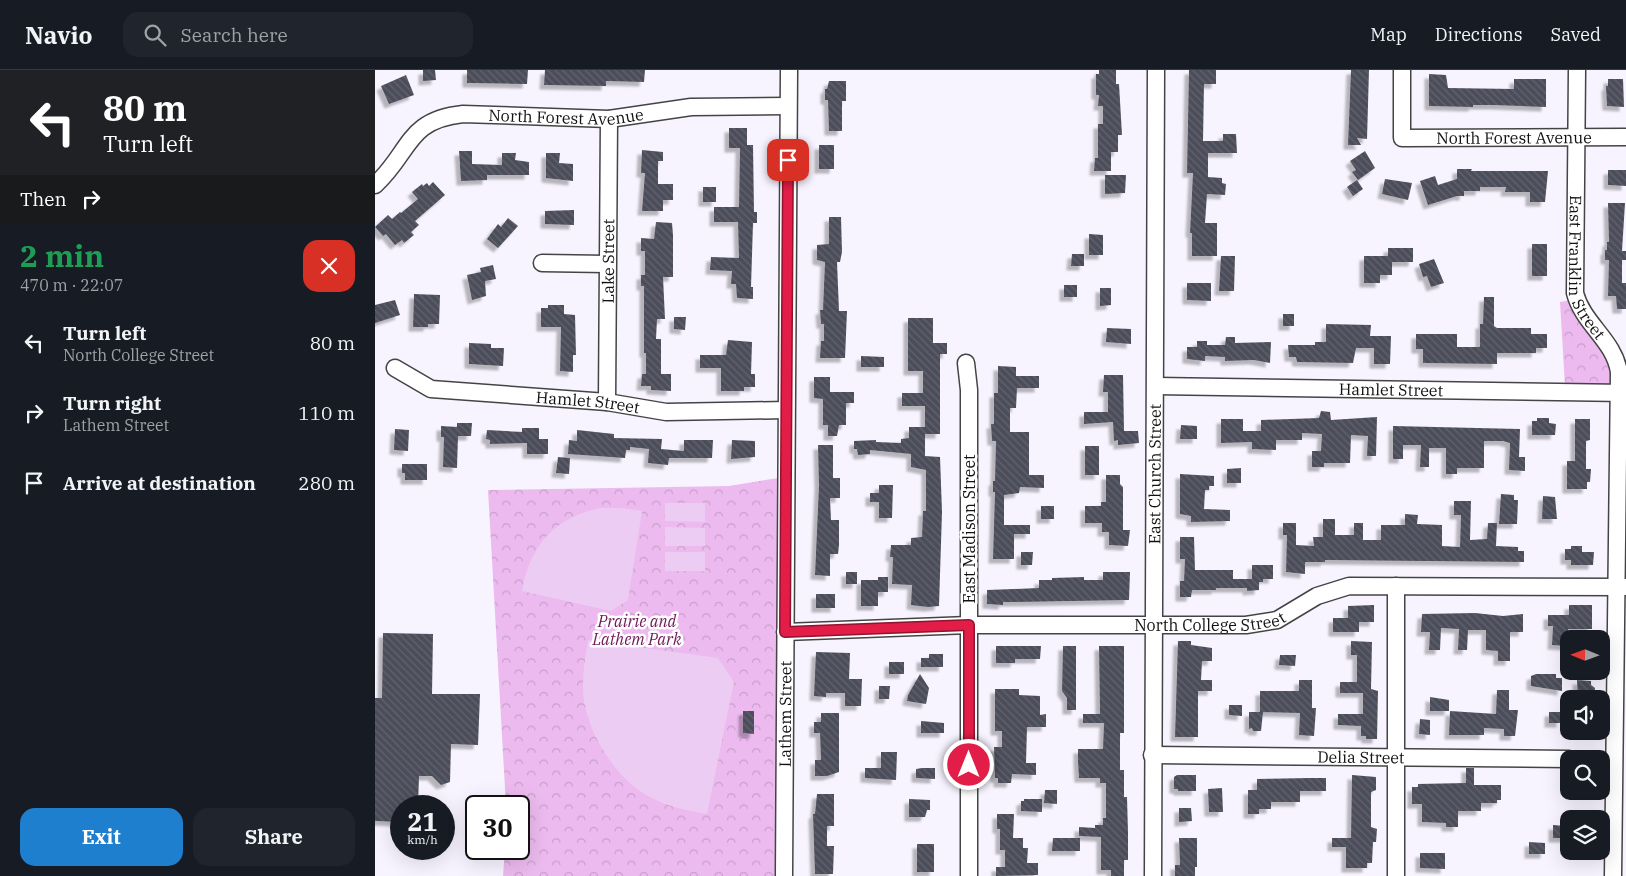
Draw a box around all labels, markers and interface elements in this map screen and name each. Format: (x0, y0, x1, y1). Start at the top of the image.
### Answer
search box (123, 12, 473, 57)
text: Navio (25, 19, 93, 51)
icon: search (141, 21, 169, 49)
text: Search here (181, 23, 288, 47)
text: Map (1370, 23, 1407, 46)
text: Directions (1435, 23, 1523, 46)
text: Saved (1551, 23, 1601, 46)
text: 80 m (103, 85, 187, 131)
icon: left (20, 90, 85, 155)
street label: North Forest Avenue (488, 104, 645, 129)
street label: North Forest Avenue (1436, 127, 1592, 148)
text: Turn left (103, 129, 193, 158)
pin (767, 139, 809, 181)
icon: arrive (774, 146, 802, 174)
icon: right (77, 185, 105, 213)
text: Then (20, 187, 67, 211)
street label: East Franklin Street (1565, 195, 1610, 343)
street label: Lake Street (598, 218, 618, 303)
text: 2 min (20, 236, 104, 275)
button: close (303, 240, 355, 292)
text: 470 m · 22:07 (20, 275, 123, 295)
text: Turn left (63, 321, 146, 345)
icon: left (20, 329, 48, 357)
text: 80 m (310, 331, 355, 355)
text: North College Street (63, 345, 214, 365)
street label: Hamlet Street (1339, 379, 1444, 400)
street label: Hamlet Street (535, 387, 642, 417)
text: Turn right (63, 391, 161, 415)
icon: right (20, 399, 48, 427)
text: 110 m (298, 401, 355, 425)
street label: East Church Street (1144, 403, 1165, 544)
text: Lathem Street (63, 415, 169, 435)
street label: East Madison Street (959, 454, 979, 604)
icon: arrive (20, 469, 48, 497)
text: Arrive at destination (63, 471, 256, 495)
text: 280 m (298, 471, 355, 495)
street label: North College Street (1134, 607, 1289, 635)
park label: Prairie and Lathem Park (592, 611, 682, 649)
north arrow (1560, 630, 1610, 680)
map controls (1560, 630, 1610, 860)
street label: Lathem Street (775, 660, 795, 767)
button: sound (1560, 690, 1610, 740)
position arrow (942, 738, 994, 790)
street label: Delia Street (1317, 747, 1405, 767)
button: search (1560, 750, 1610, 800)
speed limit sign: 30 (465, 795, 530, 860)
text: 21 (407, 805, 438, 838)
button: Exit (20, 808, 183, 866)
button: Share (193, 808, 355, 866)
button: layers (1560, 810, 1610, 860)
text: km/h (407, 832, 438, 847)

